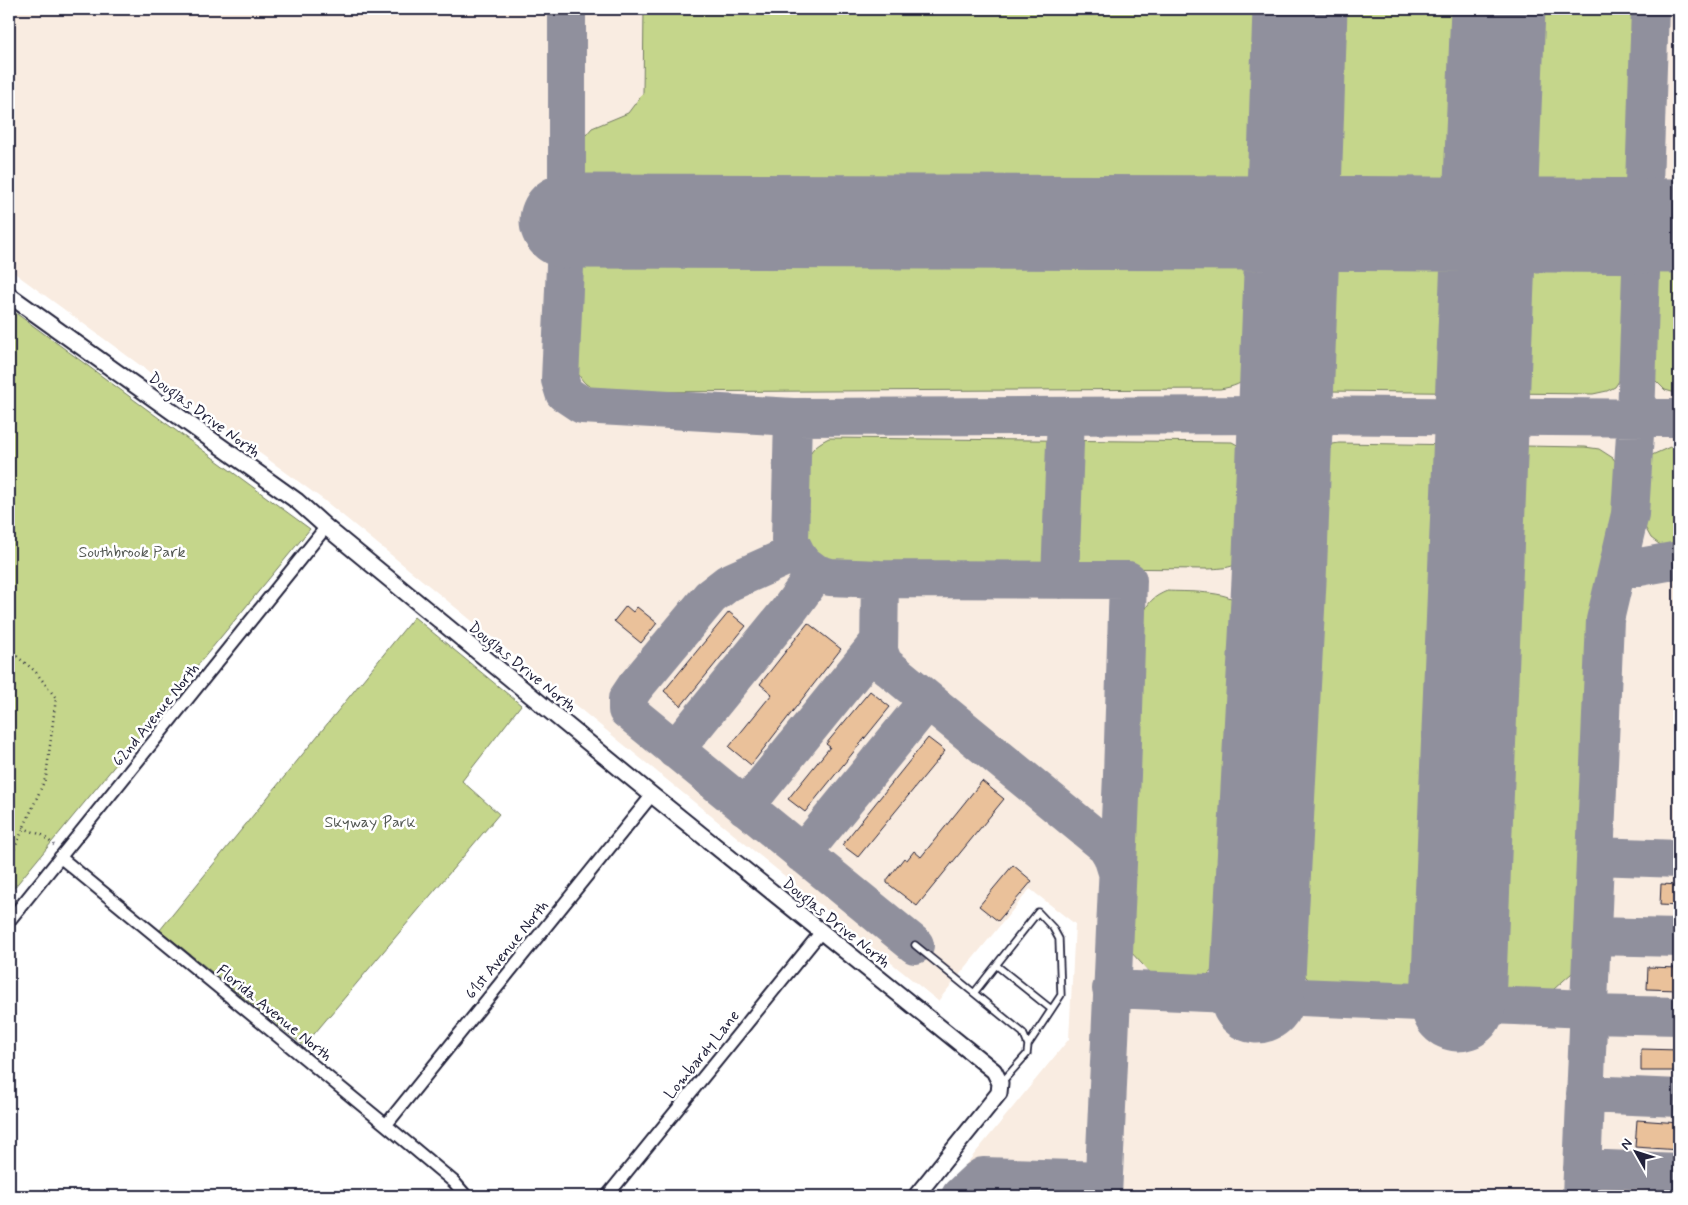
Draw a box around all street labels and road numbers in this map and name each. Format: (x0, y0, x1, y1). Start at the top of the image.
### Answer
street label: Douglas Drive North (143, 368, 264, 464)
street label: Douglas Drive North (463, 617, 580, 718)
street label: 62nd Avenue North (108, 659, 204, 771)
street label: Douglas Drive North (777, 873, 894, 974)
street label: 61st Avenue North (461, 896, 554, 1004)
street label: Florida Avenue North (212, 960, 336, 1066)
street label: Lombardy Lane (660, 1006, 745, 1104)

